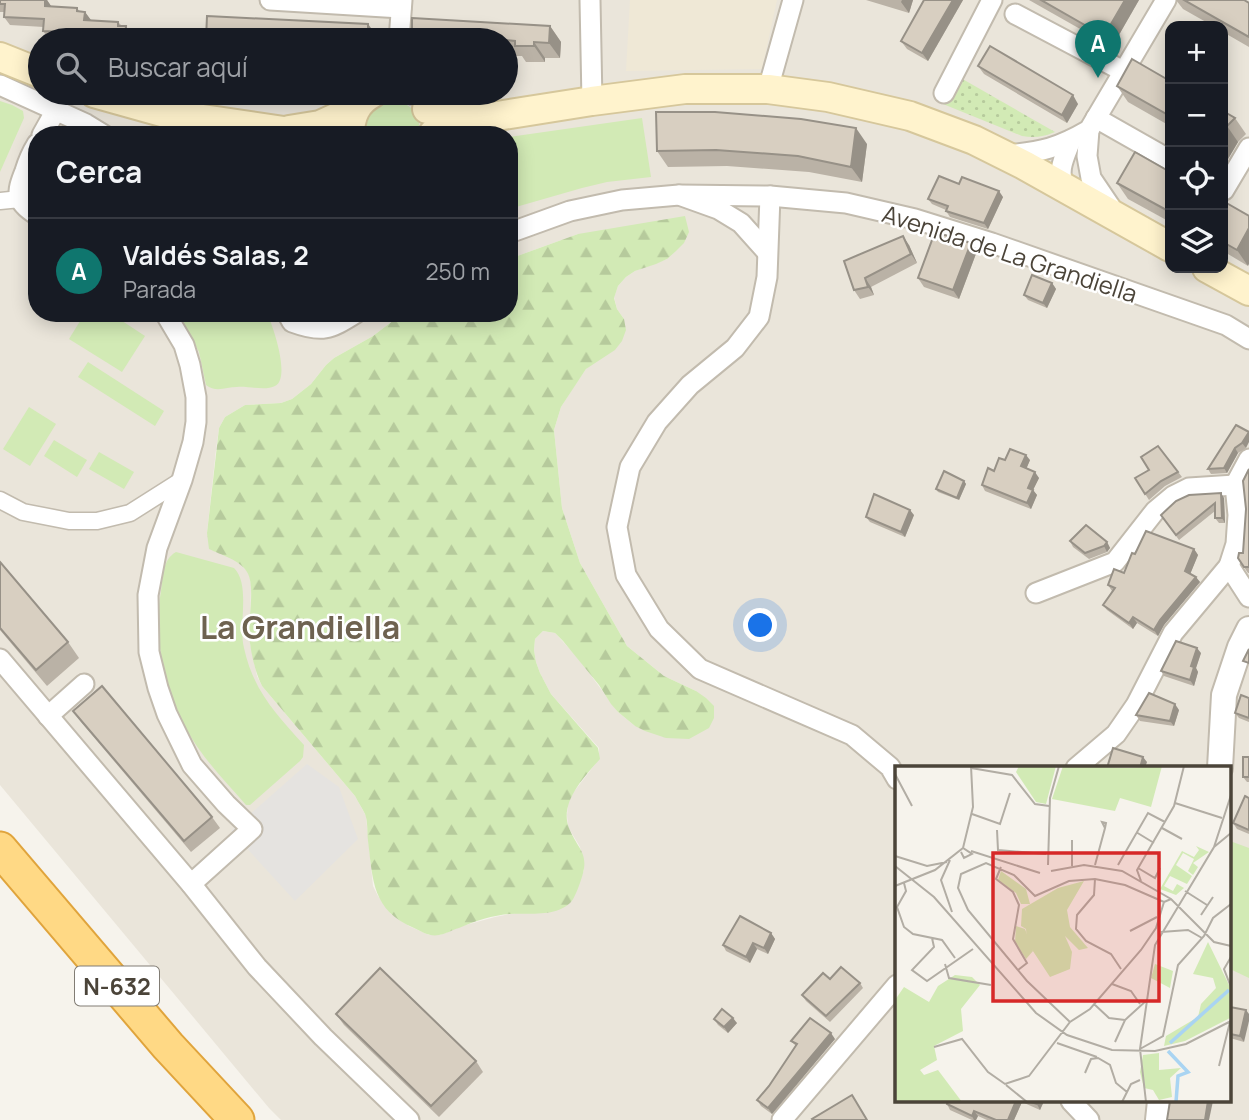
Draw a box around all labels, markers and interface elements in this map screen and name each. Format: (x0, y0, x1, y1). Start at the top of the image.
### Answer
pin: A (1075, 20, 1121, 78)
map controls (1165, 21, 1228, 273)
button: + (1165, 21, 1228, 84)
search box (28, 28, 518, 105)
icon: search (52, 48, 90, 86)
text: Buscar aquí (108, 49, 248, 85)
button: − (1165, 84, 1228, 147)
button: locate (1165, 147, 1228, 210)
text: Cerca (56, 151, 142, 192)
street label: Avenida de La Grandiella (878, 196, 1142, 310)
button: layers (1165, 210, 1228, 273)
text: Valdés Salas, 2 (123, 237, 309, 273)
text: A (71, 255, 87, 287)
text: 250 m (425, 255, 490, 287)
text: Parada (123, 273, 196, 305)
district label: La Grandiella (200, 605, 400, 649)
your location (743, 608, 777, 642)
inset map (895, 766, 1232, 1102)
road number: N-632 (75, 967, 159, 1006)

